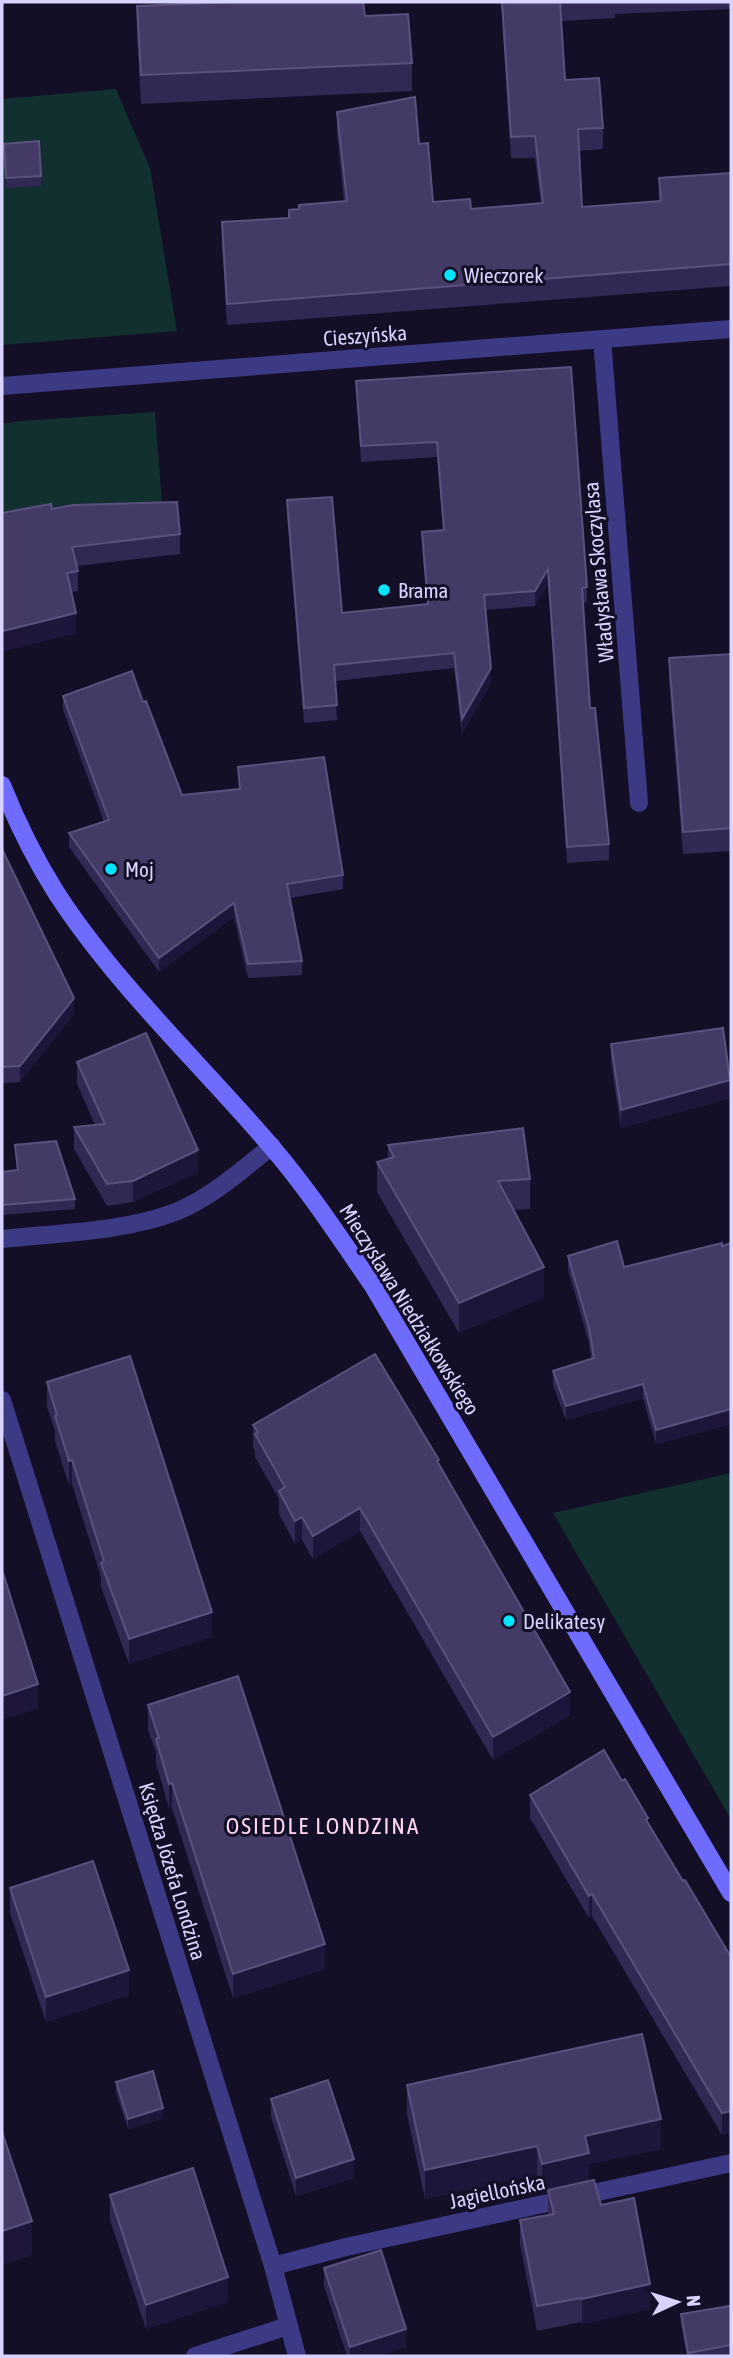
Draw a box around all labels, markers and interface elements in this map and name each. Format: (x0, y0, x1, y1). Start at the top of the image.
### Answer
place label: Wieczorek (464, 263, 543, 287)
marker: Wieczorek (442, 267, 458, 283)
street label: Cieszyńska (322, 320, 408, 350)
street label: Władysława Skoczylasa (578, 481, 618, 663)
place label: Brama (398, 578, 448, 602)
marker: Brama (376, 582, 392, 598)
place label: Moj (125, 857, 154, 881)
marker: Moj (103, 861, 119, 877)
street label: Mieczysława Niedziałkowskiego (335, 1199, 485, 1419)
place label: Delikatesy (523, 1609, 605, 1633)
marker: Delikatesy (501, 1613, 517, 1629)
street label: Księdza Józefa Londzina (135, 1779, 211, 1963)
district label: OSIEDLE LONDZINA (226, 1813, 420, 1839)
street label: Jagiellońska (447, 2169, 547, 2213)
north arrow (642, 2267, 712, 2337)
text: N (683, 2294, 705, 2307)

